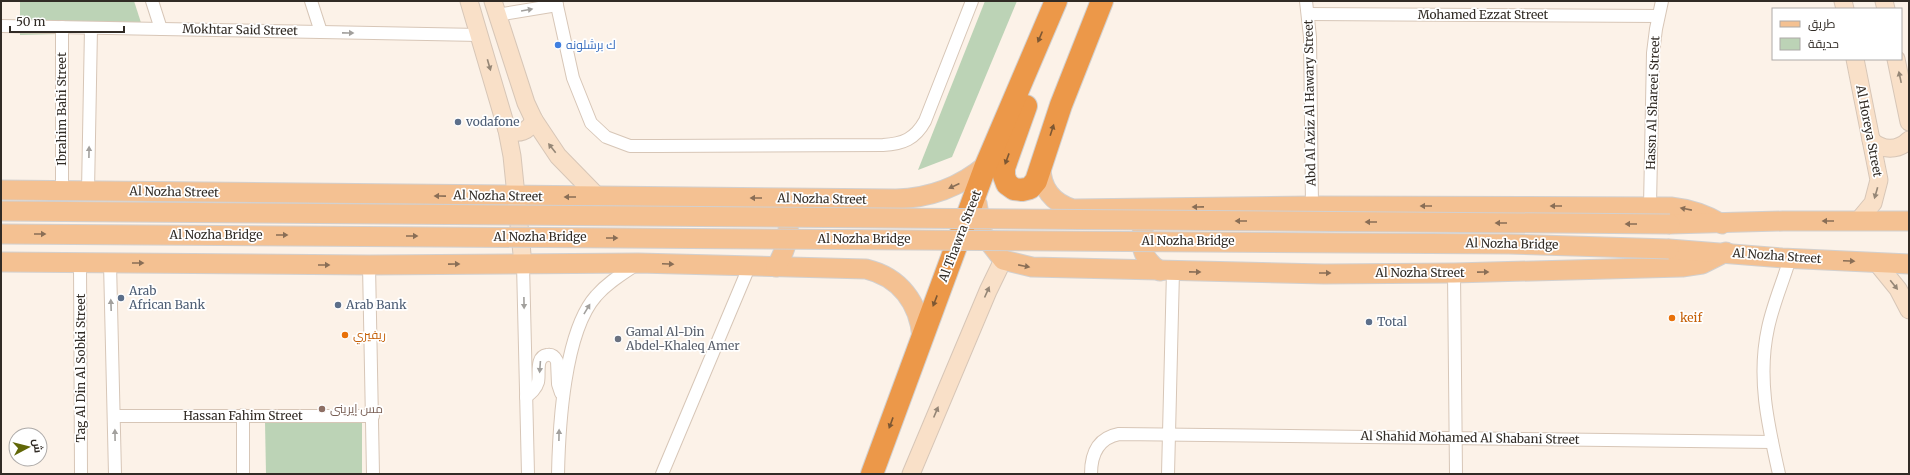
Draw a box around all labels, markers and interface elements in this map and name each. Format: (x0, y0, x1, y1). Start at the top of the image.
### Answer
one-way arrow (521, 7, 533, 13)
street label: Mohamed Ezzat Street (1418, 7, 1549, 22)
scale bar (10, 8, 124, 34)
legend (1772, 8, 1902, 60)
text: 50 m (16, 14, 45, 29)
text: طريق (1808, 16, 1836, 31)
street label: Abd Al Aziz Al Hawary Street (1301, 19, 1318, 188)
street label: Mokhtar Said Street (182, 21, 298, 38)
one-way arrow (342, 29, 354, 36)
one-way arrow (1037, 31, 1043, 43)
street label: Hassn Al Shareei Street (1643, 35, 1662, 170)
text: حديقة (1808, 36, 1839, 51)
place label: ك برشلونه (566, 37, 616, 52)
marker: ك برشلونه (553, 40, 563, 50)
street label: Ibrahim Bahi Street (54, 52, 69, 166)
one-way arrow (486, 59, 492, 71)
one-way arrow (1896, 70, 1902, 83)
street label: Al Horeya Street (1853, 83, 1886, 179)
place label: vodafone (465, 114, 519, 129)
marker: vodafone (453, 117, 463, 127)
one-way arrow (1049, 123, 1055, 135)
one-way arrow (548, 143, 557, 154)
one-way arrow (86, 145, 92, 158)
one-way arrow (1004, 154, 1010, 166)
street label: Al Nozha Street (128, 183, 219, 200)
one-way arrow (948, 183, 959, 189)
street label: Al Nozha Street (452, 187, 543, 204)
street label: Al Thawra Street (935, 188, 984, 285)
one-way arrow (1873, 188, 1879, 200)
street label: Al Nozha Street (776, 190, 867, 207)
one-way arrow (434, 192, 446, 199)
one-way arrow (563, 194, 576, 200)
one-way arrow (749, 195, 762, 201)
one-way arrow (1419, 203, 1432, 209)
one-way arrow (1549, 203, 1562, 209)
one-way arrow (1191, 204, 1204, 210)
one-way arrow (1680, 206, 1692, 212)
one-way arrow (1234, 218, 1247, 224)
one-way arrow (1821, 218, 1834, 224)
one-way arrow (1364, 219, 1377, 225)
one-way arrow (1494, 220, 1507, 226)
one-way arrow (1624, 221, 1637, 227)
street label: Al Nozha Bridge (169, 227, 262, 242)
street label: Al Nozha Bridge (493, 229, 586, 244)
one-way arrow (34, 231, 47, 237)
street label: Al Nozha Bridge (817, 231, 910, 246)
one-way arrow (276, 232, 289, 238)
one-way arrow (406, 233, 419, 239)
street label: Al Nozha Bridge (1141, 233, 1234, 248)
one-way arrow (606, 235, 619, 241)
street label: Al Nozha Bridge (1464, 235, 1559, 252)
street label: Al Nozha Street (1731, 245, 1822, 266)
one-way arrow (1843, 258, 1856, 264)
one-way arrow (132, 260, 145, 266)
one-way arrow (448, 261, 461, 267)
one-way arrow (662, 261, 675, 267)
one-way arrow (318, 262, 331, 268)
one-way arrow (1017, 263, 1030, 269)
street label: Al Nozha Street (1374, 265, 1465, 280)
one-way arrow (1189, 269, 1202, 275)
one-way arrow (1477, 269, 1489, 276)
one-way arrow (1319, 270, 1332, 276)
one-way arrow (1890, 279, 1898, 290)
place label: Arab African Bank (128, 283, 205, 312)
one-way arrow (984, 287, 990, 298)
street label: Tag Al Din Al Sobki Street (73, 293, 88, 442)
marker: Arab African Bank (116, 293, 126, 303)
one-way arrow (932, 295, 938, 307)
place label: Arab Bank (345, 297, 407, 312)
one-way arrow (521, 297, 527, 310)
one-way arrow (108, 298, 114, 311)
marker: Arab Bank (333, 300, 343, 310)
one-way arrow (584, 303, 591, 315)
place label: keif (1680, 310, 1702, 325)
marker: keif (1667, 313, 1677, 323)
place label: Total (1377, 314, 1407, 329)
marker: Total (1364, 317, 1374, 327)
place label: Gamal Al-Din Abdel-Khaleq Amer (625, 324, 740, 353)
place label: ريفيري (353, 327, 386, 345)
marker: ريفيري (340, 330, 350, 340)
marker: Gamal Al-Din Abdel-Khaleq Amer (613, 334, 623, 344)
one-way arrow (536, 361, 543, 373)
place label: مس إيرينى (330, 401, 383, 416)
marker: مس إيرينى (317, 404, 327, 414)
one-way arrow (934, 406, 940, 418)
street label: Hassan Fahim Street (183, 408, 303, 423)
one-way arrow (887, 417, 893, 429)
north arrow (8, 427, 48, 467)
one-way arrow (556, 428, 562, 441)
street label: Al Shahid Mohamed Al Shabani Street (1359, 428, 1580, 447)
one-way arrow (111, 429, 118, 441)
text: ش (30, 438, 46, 454)

